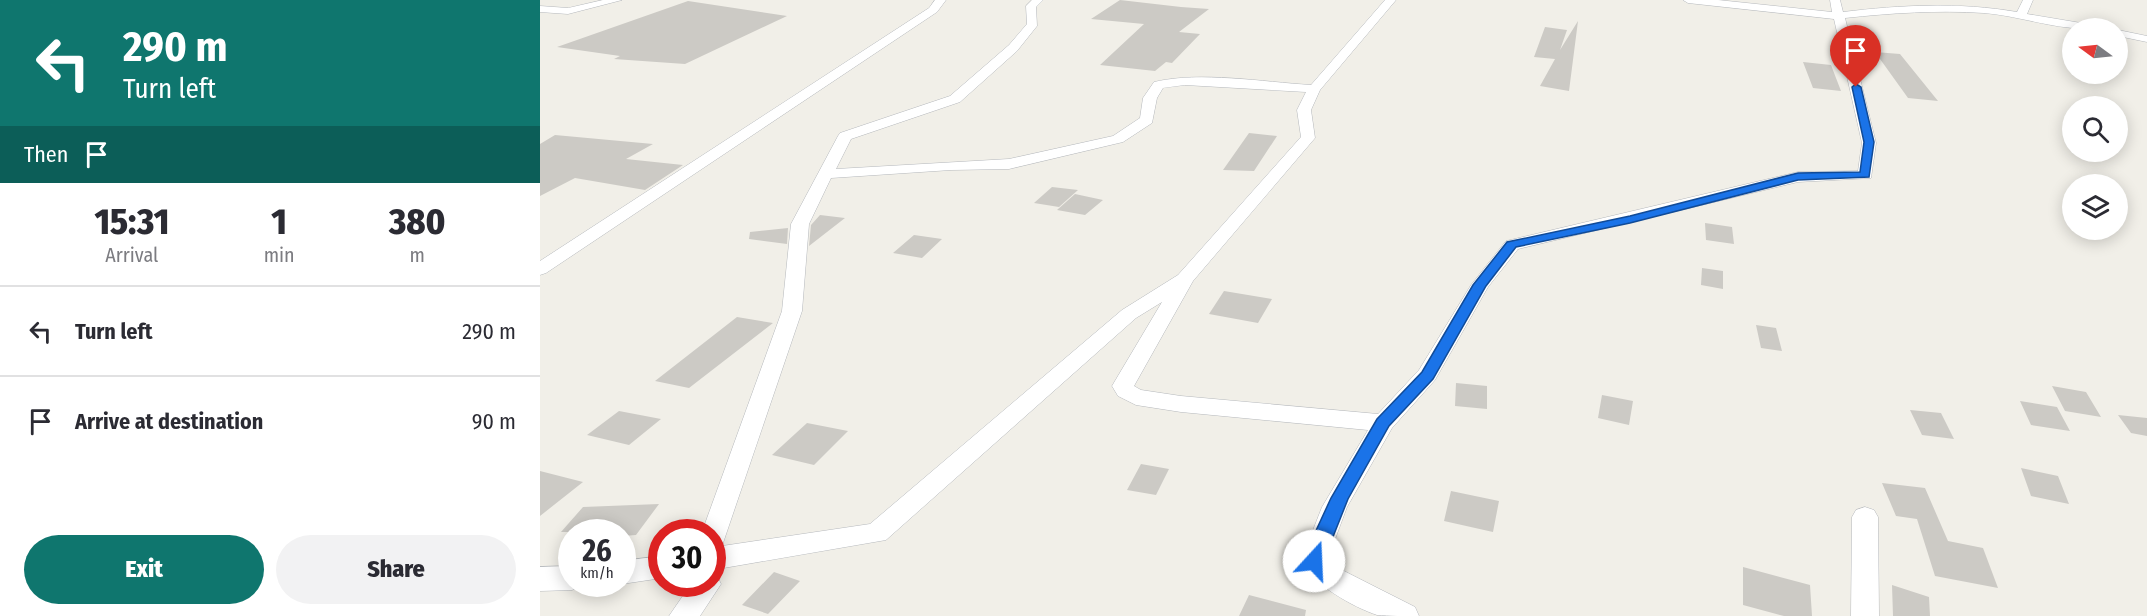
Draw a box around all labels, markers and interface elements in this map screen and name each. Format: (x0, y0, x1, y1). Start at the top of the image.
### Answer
north arrow (2062, 18, 2128, 84)
map controls (2062, 18, 2128, 240)
text: 290 m (123, 22, 228, 72)
icon: left (24, 24, 102, 102)
pin (1830, 25, 1881, 87)
icon: arrive (1839, 34, 1872, 67)
text: Turn left (123, 73, 216, 105)
button: search (2062, 96, 2128, 162)
icon: arrive (80, 138, 113, 171)
text: Then (24, 141, 68, 168)
button: layers (2062, 174, 2128, 240)
text: 15:31 (94, 200, 169, 244)
text: 1 (271, 200, 287, 244)
text: 380 (389, 200, 446, 244)
text: Arrival (105, 243, 158, 267)
text: min (264, 243, 295, 267)
text: m (410, 243, 425, 267)
icon: left (24, 315, 57, 348)
text: Turn left (75, 318, 153, 345)
text: 290 m (462, 318, 516, 345)
icon: arrive (24, 405, 57, 438)
text: Arrive at destination (75, 408, 263, 435)
text: 90 m (472, 408, 516, 435)
speed limit sign: 30 (648, 519, 726, 597)
position arrow (1282, 529, 1346, 593)
text: 26 (582, 533, 612, 569)
button: Exit (24, 535, 264, 604)
button: Share (276, 535, 516, 604)
text: km/h (580, 564, 614, 582)

